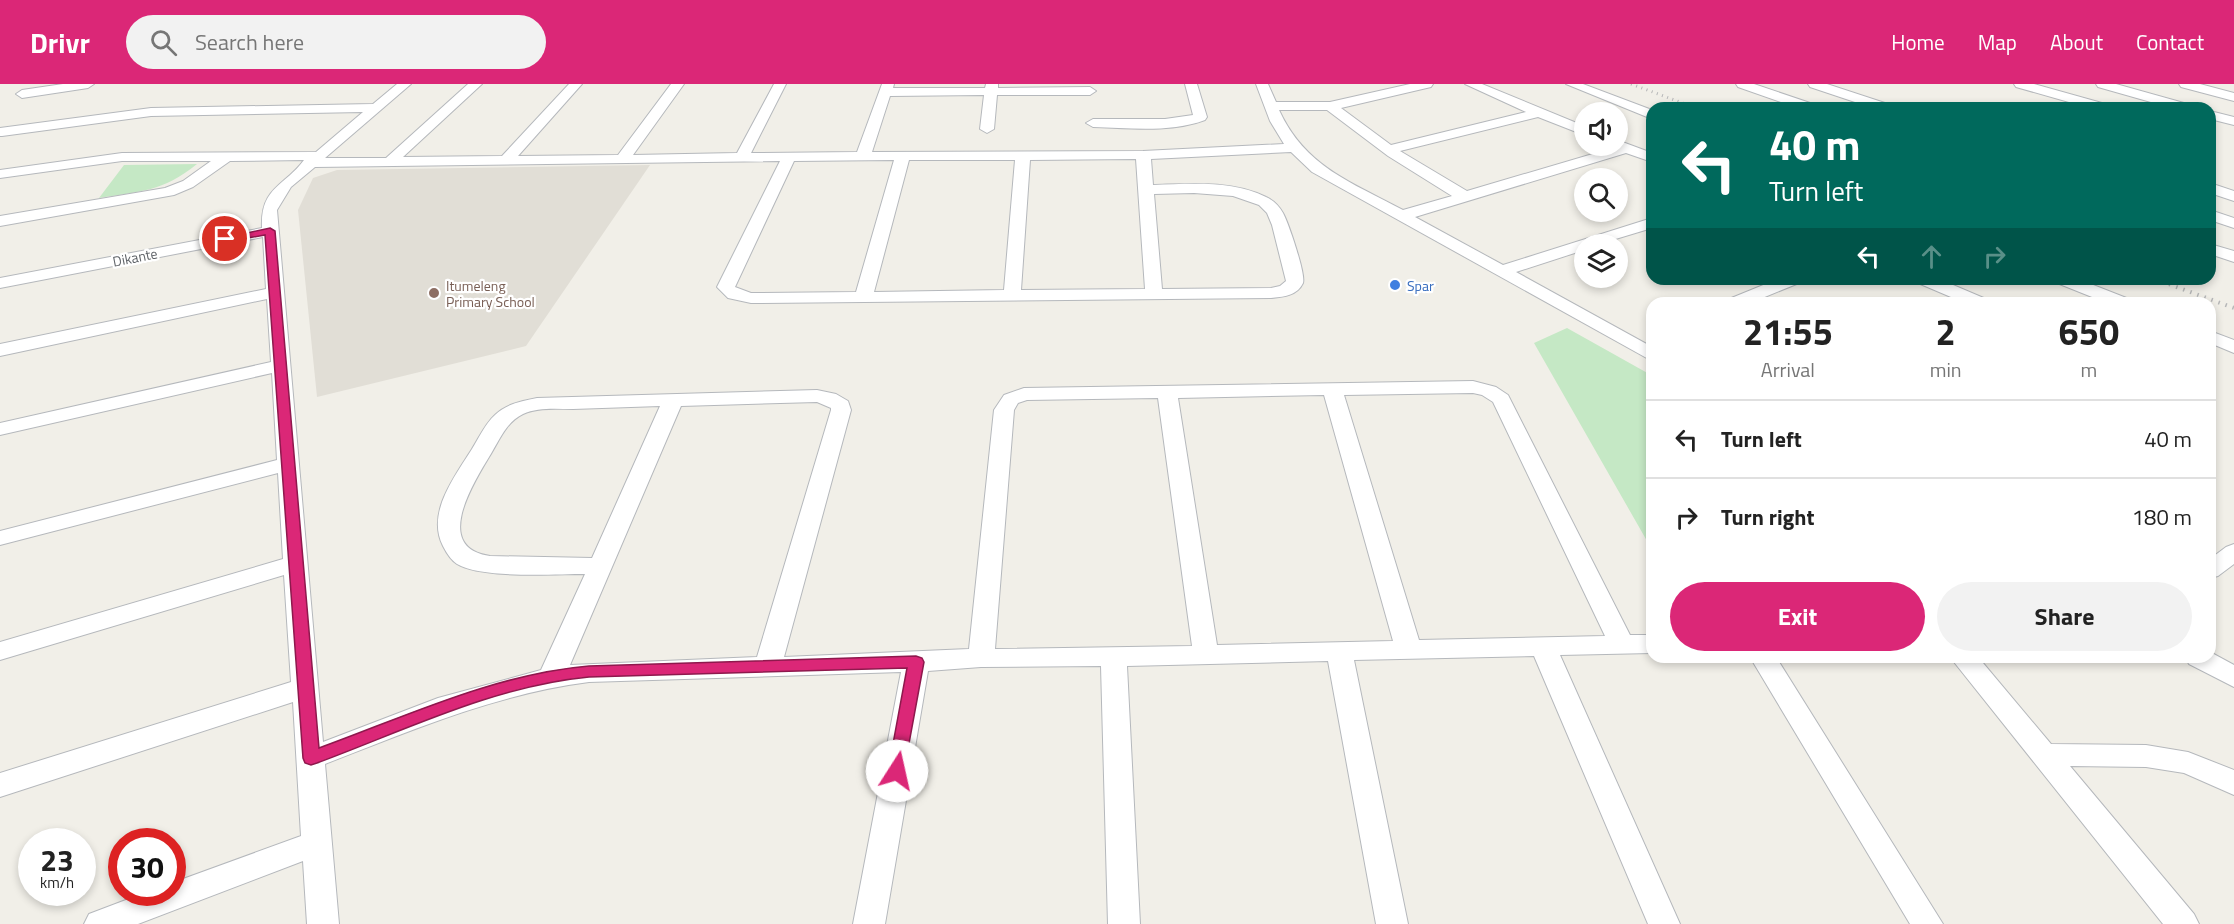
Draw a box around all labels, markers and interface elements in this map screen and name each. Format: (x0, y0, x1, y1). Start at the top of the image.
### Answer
search box (126, 15, 546, 69)
text: Drivr (30, 21, 90, 64)
text: Search here (195, 25, 304, 59)
icon: search (147, 26, 180, 59)
text: Home (1891, 26, 1945, 58)
text: Map (1978, 26, 2017, 58)
text: About (2050, 26, 2103, 58)
text: Contact (2136, 26, 2204, 58)
map controls (1574, 102, 1628, 288)
button: sound (1574, 102, 1628, 156)
text: 40 m (1769, 112, 1861, 176)
icon: left (1670, 126, 1748, 204)
button: search (1574, 168, 1628, 222)
text: Turn left (1769, 170, 1863, 211)
pin (199, 213, 250, 264)
icon: arrive (208, 222, 241, 255)
button: layers (1574, 234, 1628, 288)
icon: left (1852, 240, 1885, 273)
icon: ahead (1915, 240, 1948, 273)
icon: right (1978, 240, 2011, 273)
street label: Dikante (111, 242, 159, 272)
place label: Itumeleng Primary School (446, 275, 535, 312)
place label: Spar (1407, 275, 1434, 296)
marker: Spar (1388, 278, 1402, 292)
marker: Itumeleng Primary School (427, 286, 441, 300)
text: 21:55 (1743, 304, 1833, 359)
text: 2 (1936, 304, 1956, 359)
text: 650 (2059, 304, 2119, 359)
text: Arrival (1761, 354, 1815, 385)
text: min (1930, 354, 1962, 385)
text: m (2080, 354, 2097, 385)
text: Turn left (1721, 422, 1802, 456)
text: 40 m (2144, 422, 2192, 456)
icon: left (1670, 423, 1703, 456)
text: Turn right (1721, 500, 1815, 534)
text: 180 m (2132, 500, 2192, 534)
icon: right (1670, 501, 1703, 534)
button: Exit (1670, 582, 1925, 651)
button: Share (1937, 582, 2192, 651)
position arrow (865, 739, 929, 803)
speed limit sign: 30 (108, 828, 186, 906)
text: 23 (40, 837, 74, 883)
text: km/h (40, 871, 74, 894)

